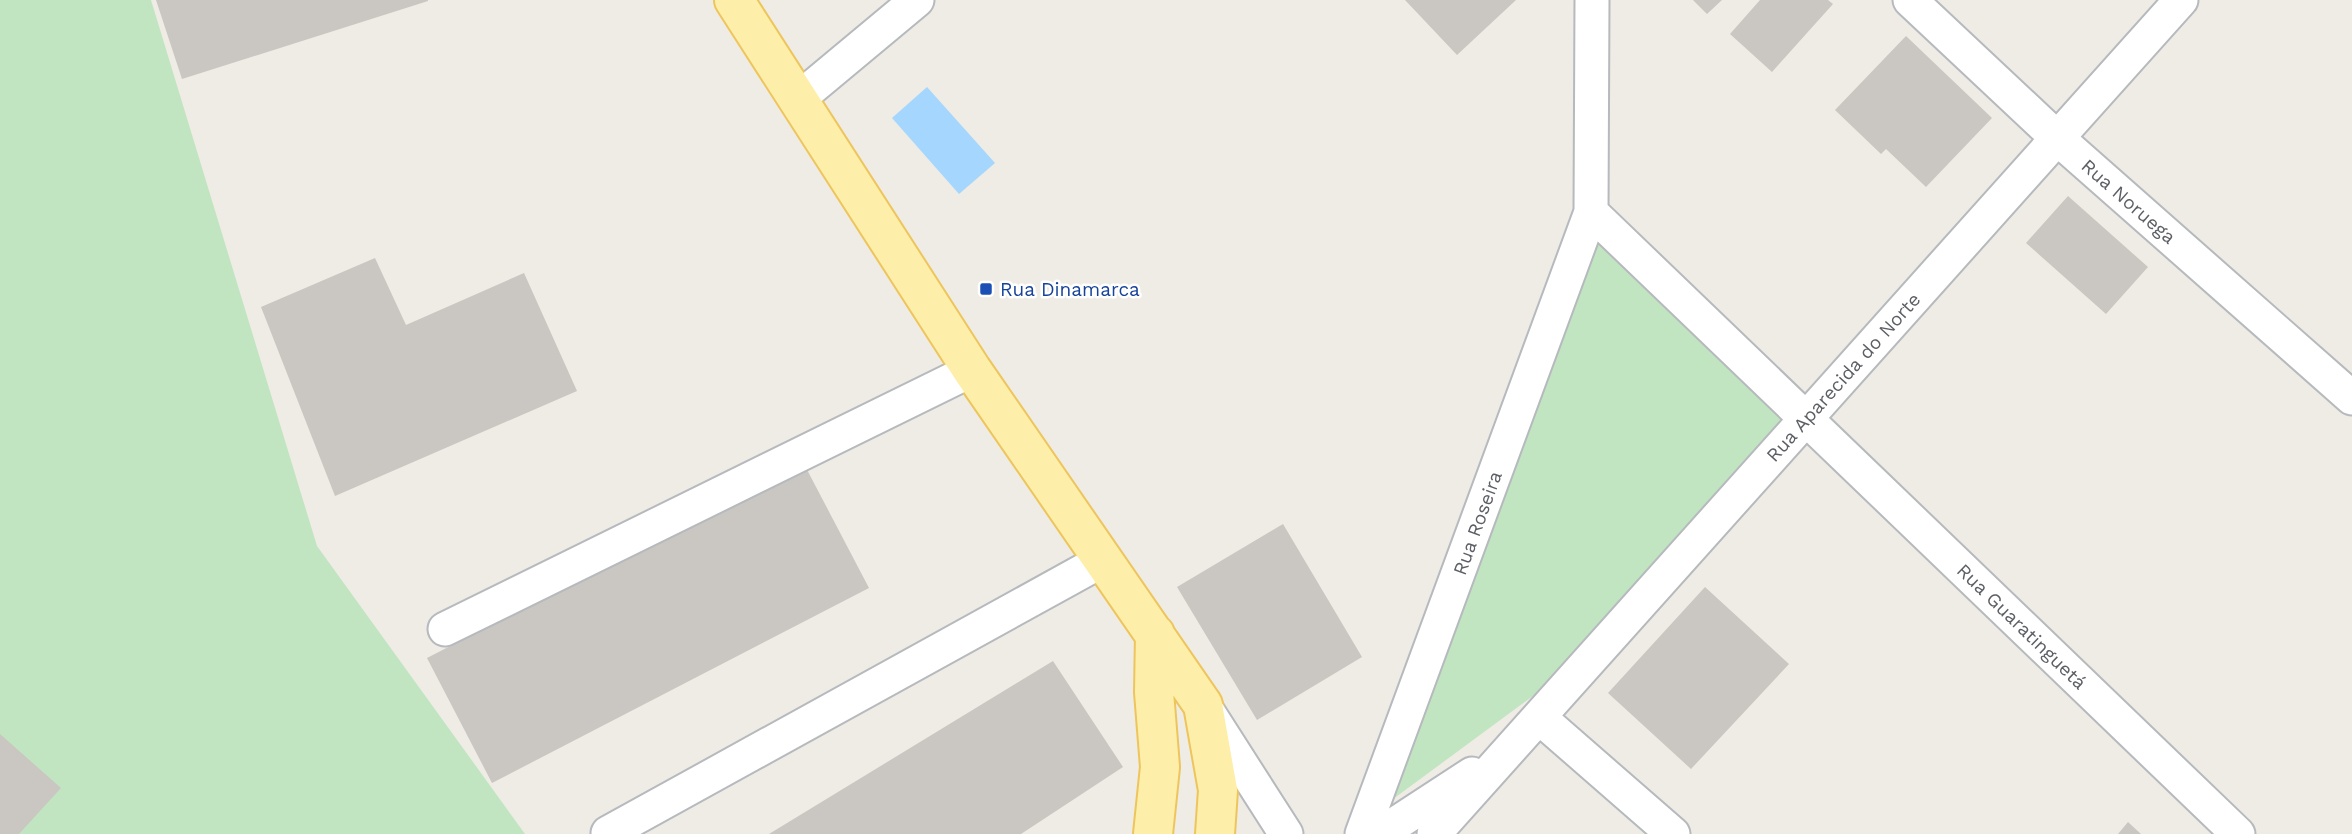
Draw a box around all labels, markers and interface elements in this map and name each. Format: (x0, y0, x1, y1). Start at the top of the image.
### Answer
street label: Rua Noruega (2077, 154, 2181, 249)
place label: Rua Dinamarca (1000, 278, 1140, 301)
marker: Rua Dinamarca (978, 281, 994, 297)
street label: Rua Aparecida do Norte (1761, 288, 1925, 467)
street label: Rua Roseira (1448, 468, 1507, 578)
street label: Rua Guaratinguetá (1952, 559, 2091, 694)

